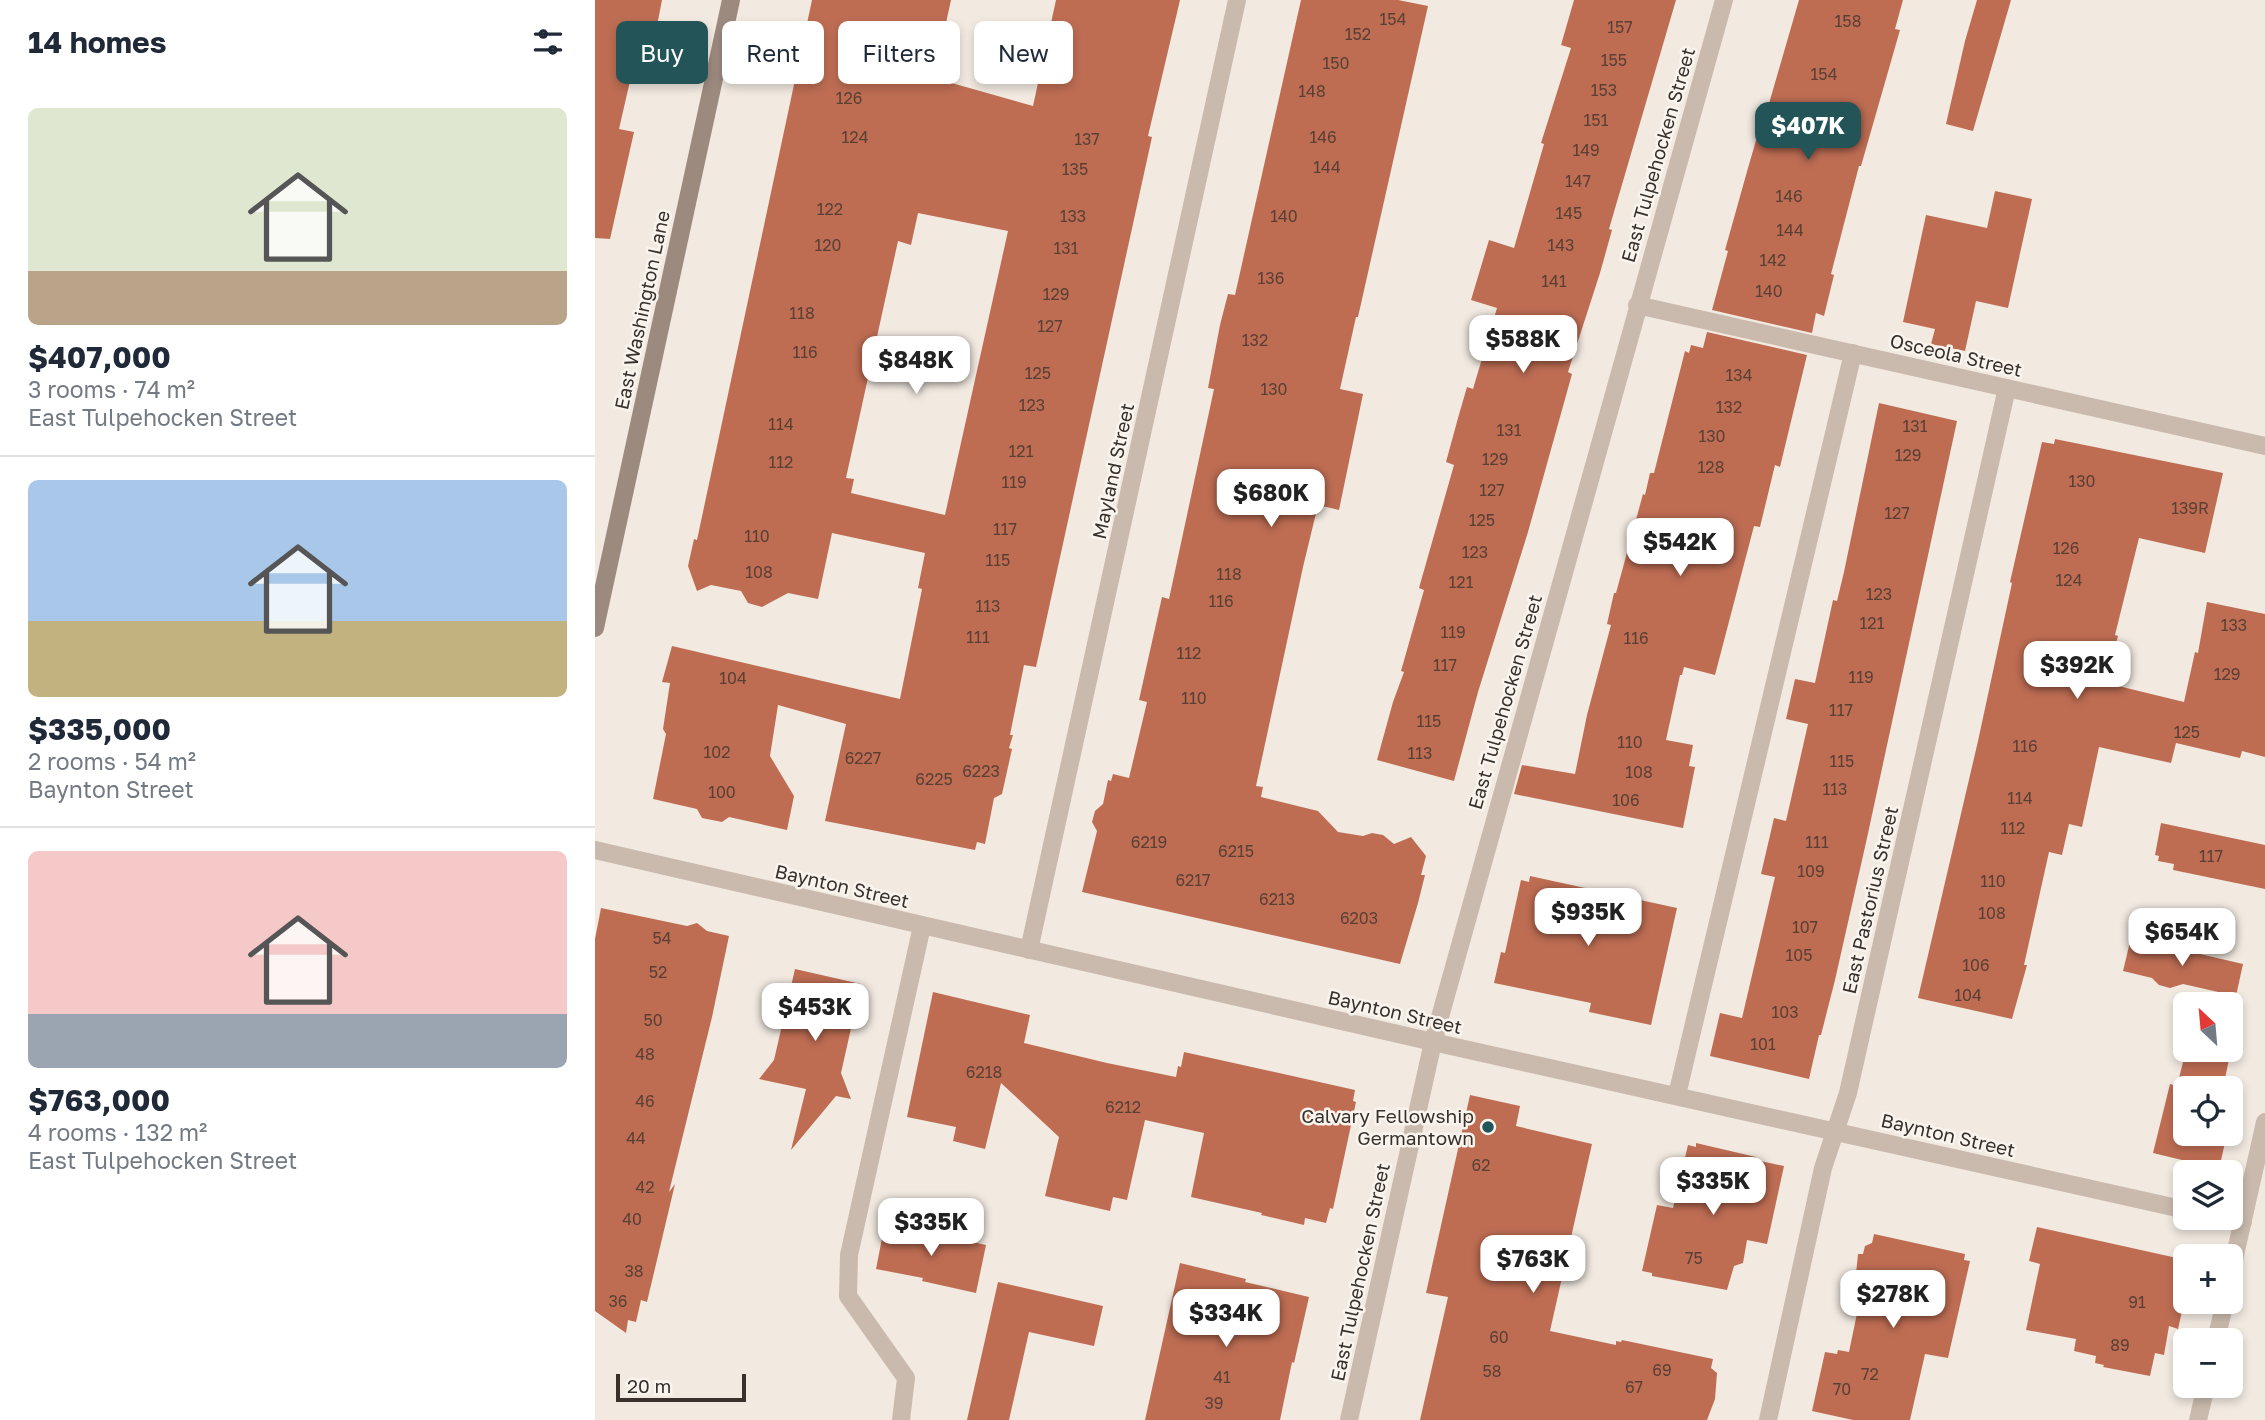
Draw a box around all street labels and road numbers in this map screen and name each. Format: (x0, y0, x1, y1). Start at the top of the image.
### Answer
street label: East Tulpehocken Street (1616, 45, 1699, 265)
street label: East Washington Lane (609, 208, 674, 412)
street label: Osceola Street (1888, 328, 2024, 381)
street label: Mayland Street (1087, 401, 1138, 541)
street label: East Tulpehocken Street (1463, 592, 1546, 812)
street label: East Pastorius Street (1837, 804, 1902, 996)
street label: Baynton Street (773, 859, 911, 912)
street label: Baynton Street (1326, 985, 1464, 1038)
street label: Baynton Street (1879, 1108, 2017, 1161)
street label: East Tulpehocken Street (1325, 1161, 1394, 1383)

